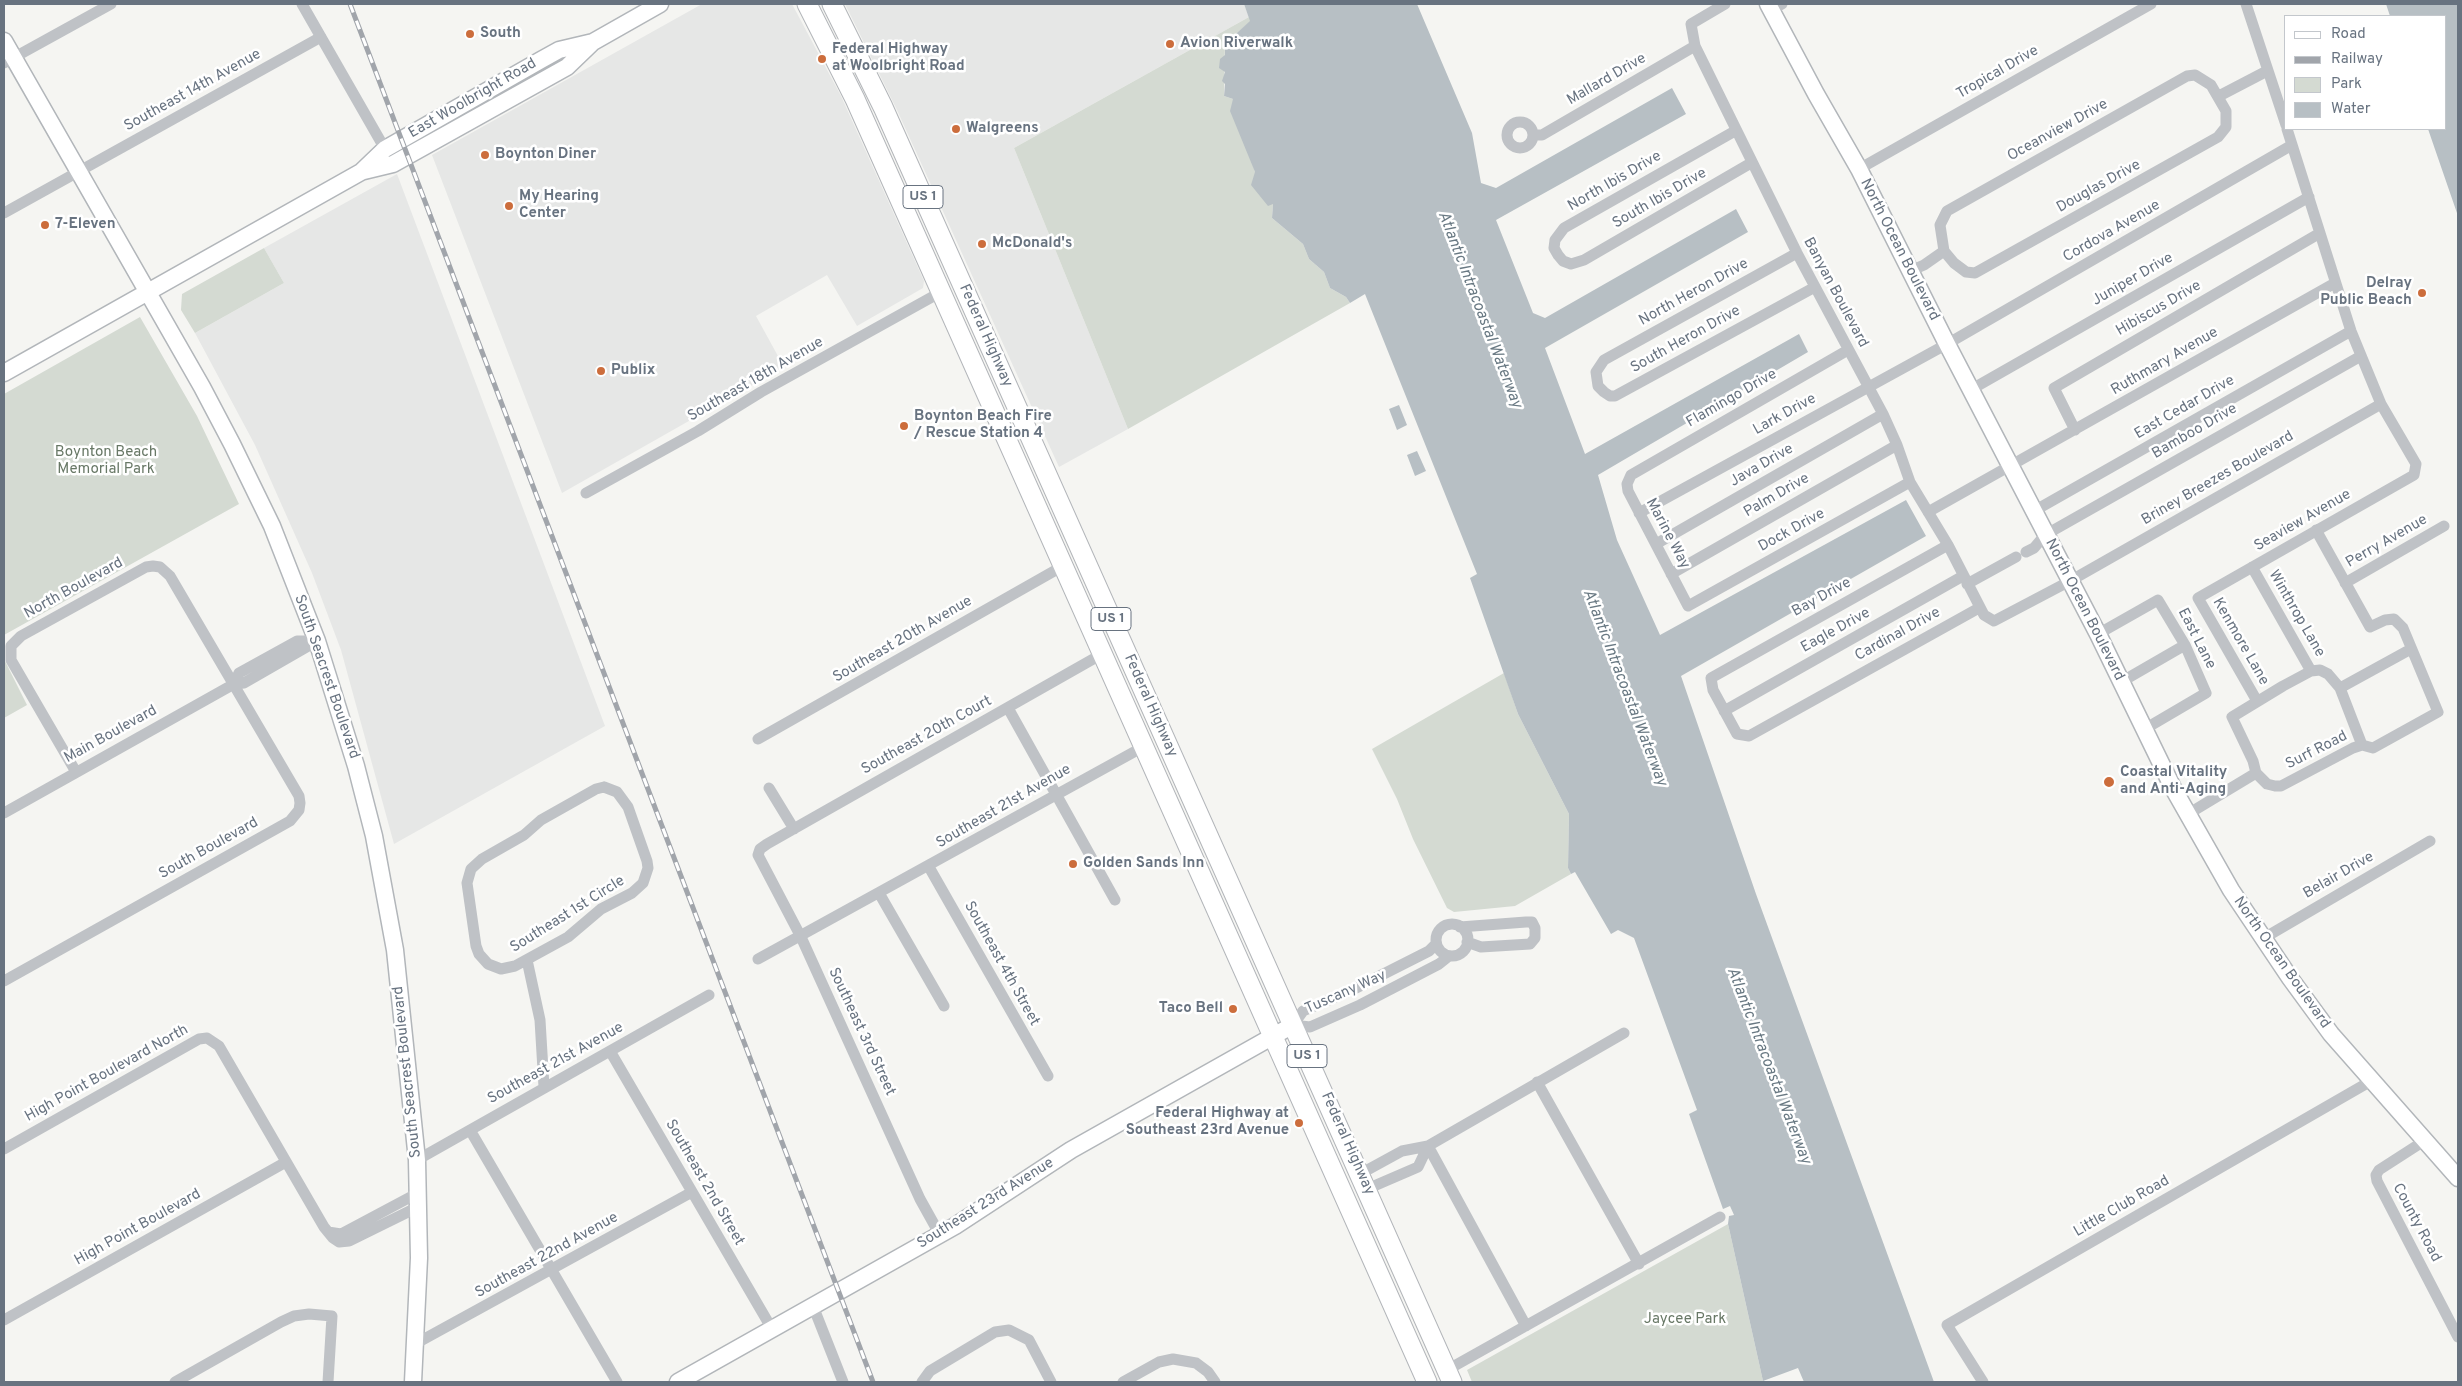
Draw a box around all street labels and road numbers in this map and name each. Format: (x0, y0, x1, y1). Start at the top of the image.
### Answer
street label: Tropical Drive (1954, 42, 2042, 104)
street label: Southeast 14th Avenue (121, 46, 265, 136)
street label: Mallard Drive (1564, 50, 1650, 110)
street label: East Woolbright Road (406, 55, 540, 143)
street label: Oceanview Drive (2005, 96, 2111, 166)
street label: North Ibis Drive (1565, 148, 1665, 216)
street label: Douglas Drive (2054, 157, 2144, 217)
street label: South Ibis Drive (1610, 165, 1710, 233)
street label: North Ocean Boulevard (1855, 176, 1943, 324)
road number: US 1 (903, 186, 943, 208)
street label: Cordova Avenue (2060, 197, 2164, 267)
street label: Banyan Boulevard (1798, 235, 1872, 351)
street label: Juniper Drive (2089, 249, 2177, 311)
street label: North Heron Drive (1636, 255, 1752, 331)
street label: Hibiscus Drive (2113, 277, 2205, 341)
street label: Federal Highway (954, 282, 1016, 390)
street label: South Heron Drive (1628, 302, 1744, 378)
street label: Ruthmary Avenue (2108, 324, 2222, 400)
street label: Southeast 18th Avenue (685, 334, 827, 426)
street label: Flamingo Drive (1684, 366, 1780, 432)
street label: East Cedar Drive (2132, 372, 2238, 444)
street label: Lark Drive (1750, 390, 1820, 440)
street label: Bamboo Drive (2149, 400, 2241, 464)
street label: Briney Breezes Boulevard (2139, 428, 2297, 530)
street label: Java Drive (1727, 441, 1797, 491)
street label: Palm Drive (1741, 470, 1813, 522)
street label: Seaview Avenue (2252, 486, 2354, 556)
street label: Marine Way (1641, 496, 1693, 572)
street label: Dock Drive (1756, 505, 1828, 557)
street label: Perry Avenue (2343, 511, 2431, 573)
street label: North Ocean Boulevard (2040, 536, 2128, 684)
street label: North Boulevard (21, 554, 127, 624)
street label: Winthrop Lane (2264, 567, 2328, 661)
street label: Bay Drive (1789, 574, 1855, 622)
street label: South Seacrest Boulevard (289, 593, 363, 761)
street label: Southeast 20th Avenue (830, 593, 976, 687)
street label: Kenmore Lane (2208, 595, 2272, 689)
street label: Cardinal Drive (1852, 604, 1944, 666)
street label: Eagle Drive (1798, 605, 1874, 657)
street label: East Lane (2173, 605, 2219, 673)
road number: US 1 (1091, 608, 1131, 630)
street label: Federal Highway (1119, 652, 1181, 760)
street label: Southeast 20th Court (859, 693, 995, 779)
street label: Main Boulevard (62, 702, 160, 768)
street label: Surf Road (2283, 728, 2351, 774)
street label: Southeast 21st Avenue (934, 761, 1074, 853)
street label: South Boulevard (156, 814, 262, 884)
street label: Belair Drive (2300, 849, 2378, 903)
street label: Southeast 1st Circle (508, 873, 628, 957)
street label: North Ocean Boulevard (2229, 894, 2333, 1032)
street label: Southeast 4th Street (959, 899, 1043, 1029)
street label: Southeast 3rd Street (823, 965, 899, 1099)
street label: Tuscany Way (1303, 967, 1389, 1019)
street label: South Seacrest Boulevard (390, 985, 426, 1159)
street label: Southeast 21st Avenue (485, 1019, 627, 1109)
street label: High Point Boulevard North (22, 1022, 192, 1126)
road number: US 1 (1287, 1044, 1327, 1068)
street label: Federal Highway (1316, 1090, 1378, 1198)
street label: Southeast 2nd Street (661, 1117, 747, 1249)
street label: Southeast 23rd Avenue (915, 1155, 1057, 1253)
street label: Little Club Road (2071, 1172, 2173, 1242)
street label: County Road (2388, 1181, 2444, 1265)
street label: High Point Boulevard (72, 1186, 204, 1270)
street label: Southeast 22nd Avenue (472, 1209, 622, 1303)

